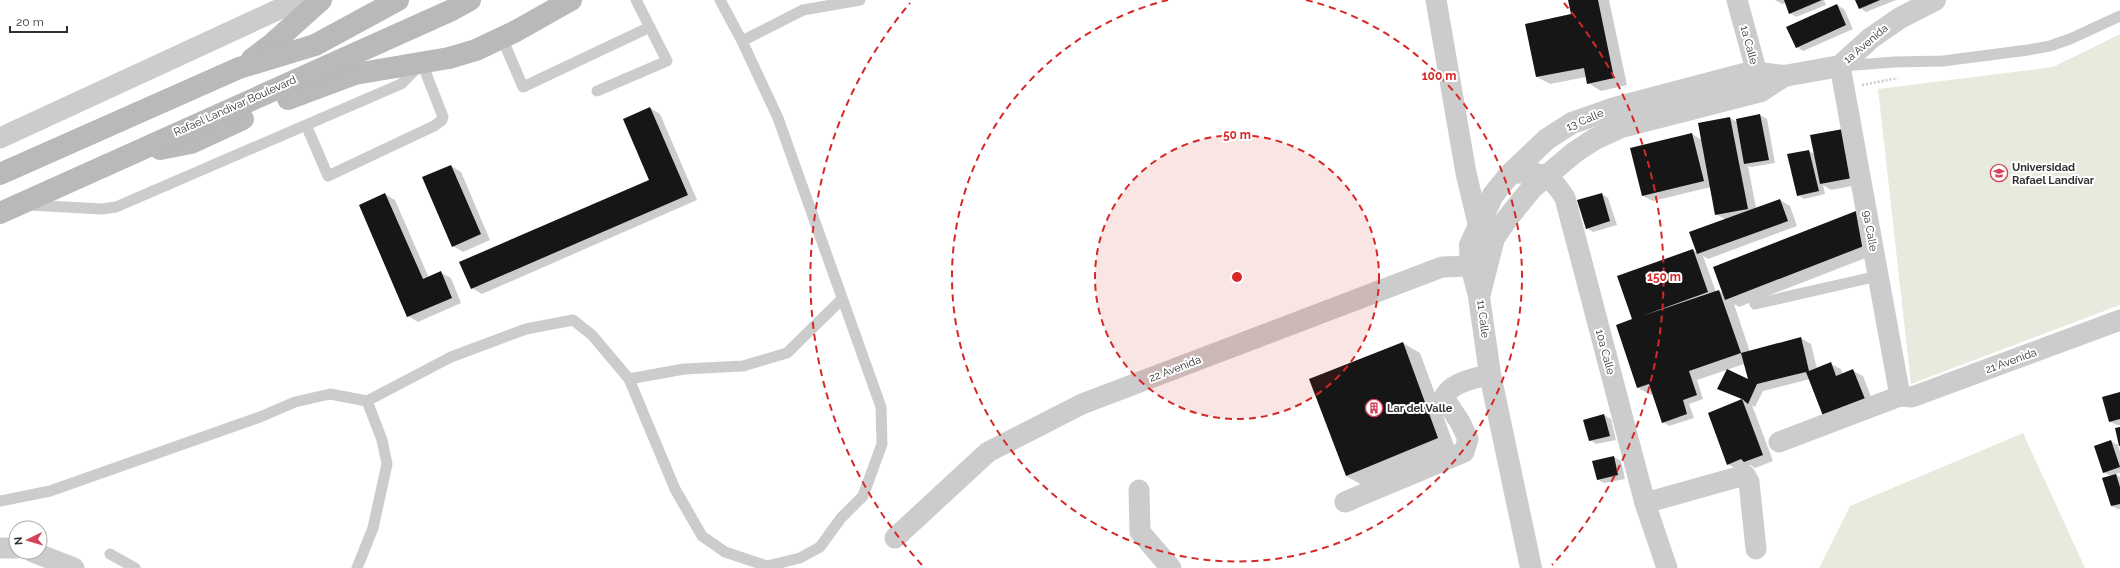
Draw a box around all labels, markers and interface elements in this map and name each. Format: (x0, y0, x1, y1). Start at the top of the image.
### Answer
scale bar (10, 8, 67, 34)
text: 20 m (16, 15, 44, 29)
street label: 1a Avenida (1841, 22, 1891, 66)
street label: 1a Calle (1738, 24, 1761, 66)
text: 100 m (1422, 69, 1456, 83)
street label: Rafael Landivar Boulevard (172, 73, 298, 139)
street label: 13 Calle (1564, 106, 1606, 134)
text: 50 m (1223, 128, 1251, 142)
place label: Universidad Rafael Landívar (2012, 161, 2095, 187)
school or university icon: Universidad Rafael Landívar (1989, 163, 2009, 183)
street label: 9a Calle (1860, 210, 1880, 253)
centre of rings (1230, 270, 1244, 284)
text: 150 m (1647, 270, 1681, 284)
street label: 11 Calle (1474, 299, 1492, 339)
street label: 10a Calle (1593, 328, 1617, 377)
street label: 21 Avenida (1984, 346, 2038, 376)
street label: 22 Avenida (1147, 353, 1203, 385)
building icon: Lar del Valle (1364, 398, 1384, 418)
place label: Lar del Valle (1387, 402, 1453, 415)
north arrow (8, 520, 48, 560)
text: N (12, 536, 25, 546)

